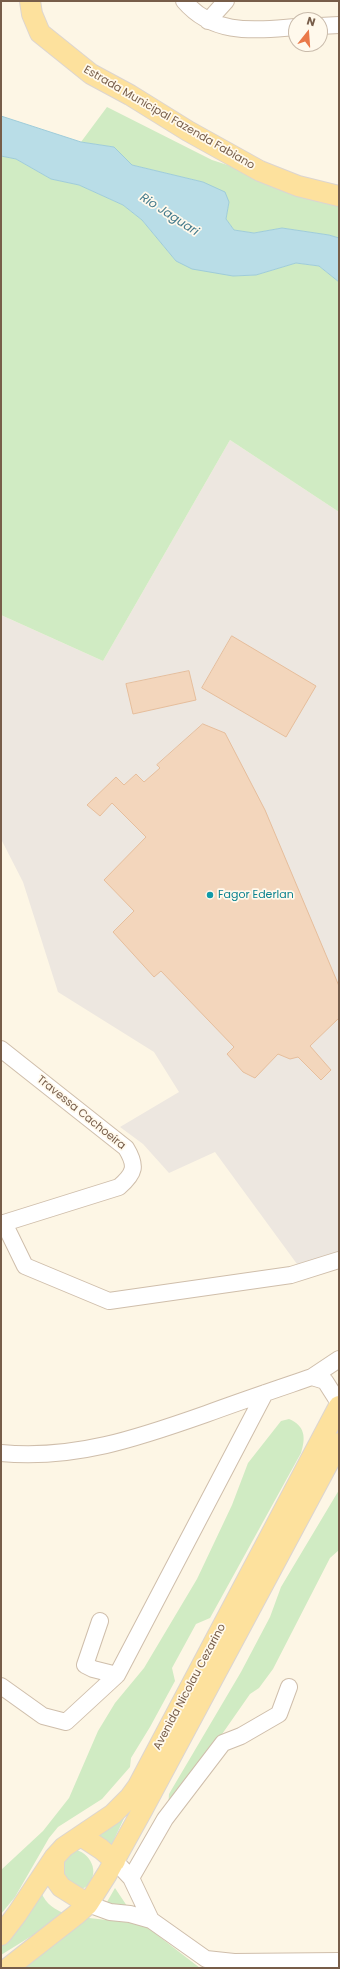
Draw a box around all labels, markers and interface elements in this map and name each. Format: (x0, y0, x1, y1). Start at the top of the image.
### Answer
north arrow (288, 12, 328, 52)
text: N (305, 13, 318, 30)
street label: Estrada Municipal Fazenda Fabiano (81, 63, 257, 173)
water label: Rio Jaguari (137, 191, 201, 239)
place label: Fagor Ederlan (218, 888, 294, 902)
marker: Fagor Ederlan (205, 890, 215, 900)
street label: Travessa Cachoeira (34, 1073, 128, 1153)
street label: Avenida Nicolau Cezarino (151, 1622, 229, 1752)

